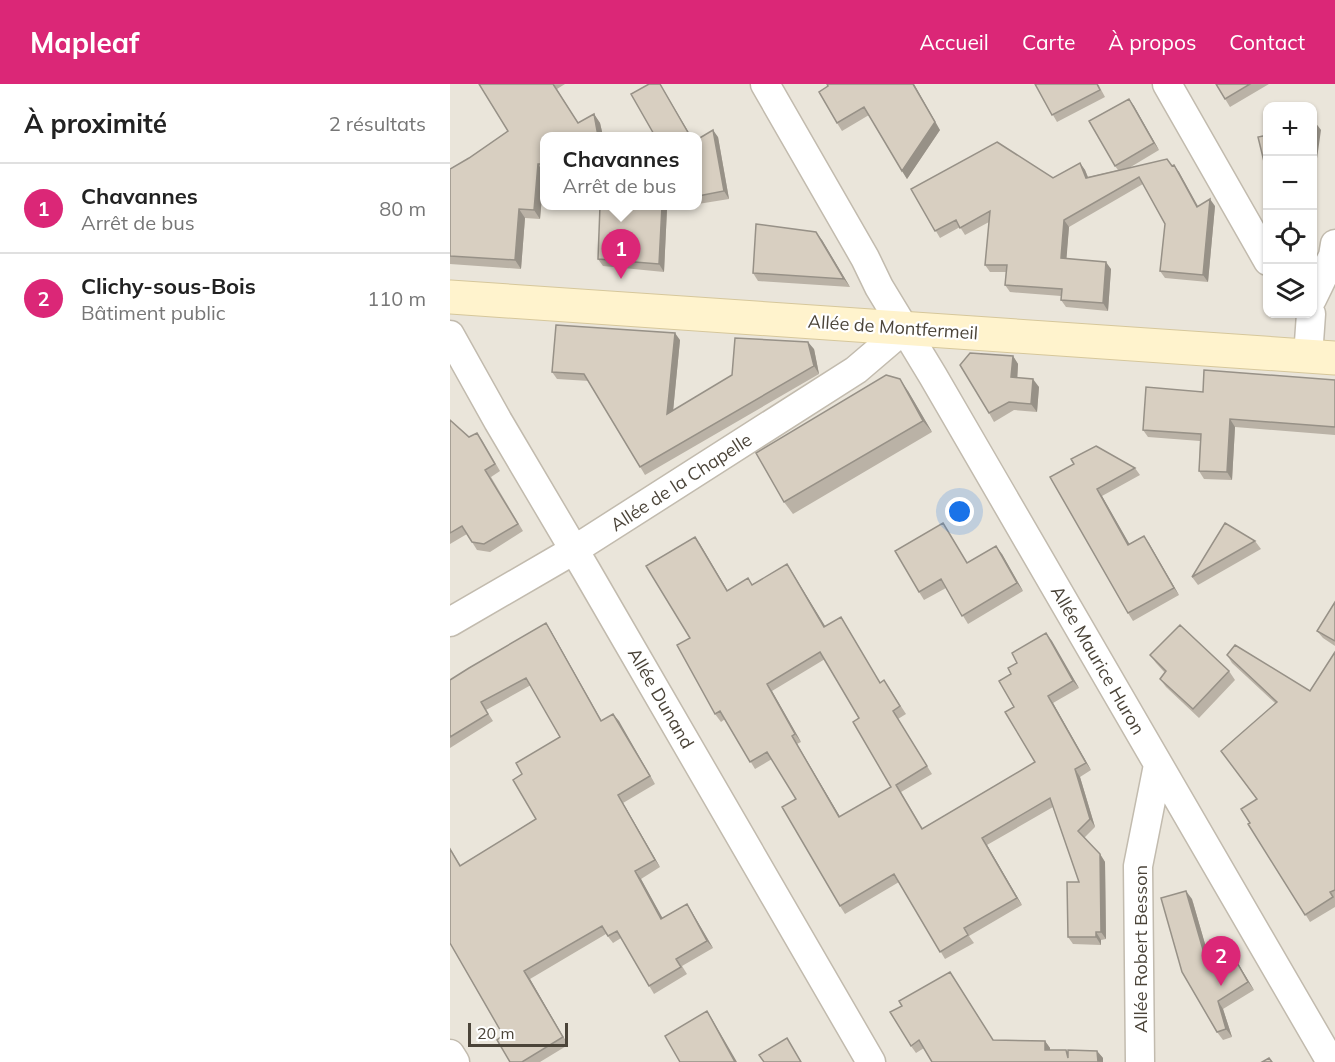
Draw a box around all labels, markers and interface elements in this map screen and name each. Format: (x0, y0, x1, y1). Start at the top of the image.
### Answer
text: Mapleaf (30, 25, 139, 60)
text: Accueil (919, 29, 989, 55)
text: Carte (1022, 29, 1075, 55)
text: À propos (1108, 29, 1196, 55)
text: Contact (1229, 29, 1305, 55)
map controls (1263, 102, 1317, 318)
button: + (1263, 102, 1317, 156)
text: À proximité (24, 107, 167, 140)
text: 2 résultats (329, 111, 426, 136)
popup (540, 132, 702, 210)
text: Chavannes (563, 145, 679, 173)
button: − (1263, 156, 1317, 210)
text: Arrêt de bus (563, 173, 676, 198)
text: Chavannes (81, 182, 198, 210)
text: 1 (38, 196, 50, 221)
text: 80 m (379, 196, 426, 221)
text: Arrêt de bus (81, 210, 195, 235)
button: locate (1263, 210, 1317, 264)
pin: 1 (602, 230, 640, 279)
button: layers (1263, 264, 1317, 318)
text: Clichy-sous-Bois (81, 272, 256, 300)
text: 2 (38, 286, 50, 311)
text: 110 m (367, 286, 426, 311)
text: Bâtiment public (81, 300, 226, 325)
street label: Allée de Montfermeil (807, 310, 979, 344)
street label: Allée de la Chapelle (606, 428, 756, 536)
your location (945, 497, 974, 526)
street label: Allée Maurice Huron (1046, 581, 1150, 739)
street label: Allée Dunand (623, 643, 699, 753)
street label: Allée Robert Besson (1129, 865, 1152, 1033)
pin: 2 (1202, 936, 1240, 986)
scale bar (468, 1020, 568, 1048)
text: 20 m (477, 1023, 514, 1043)

